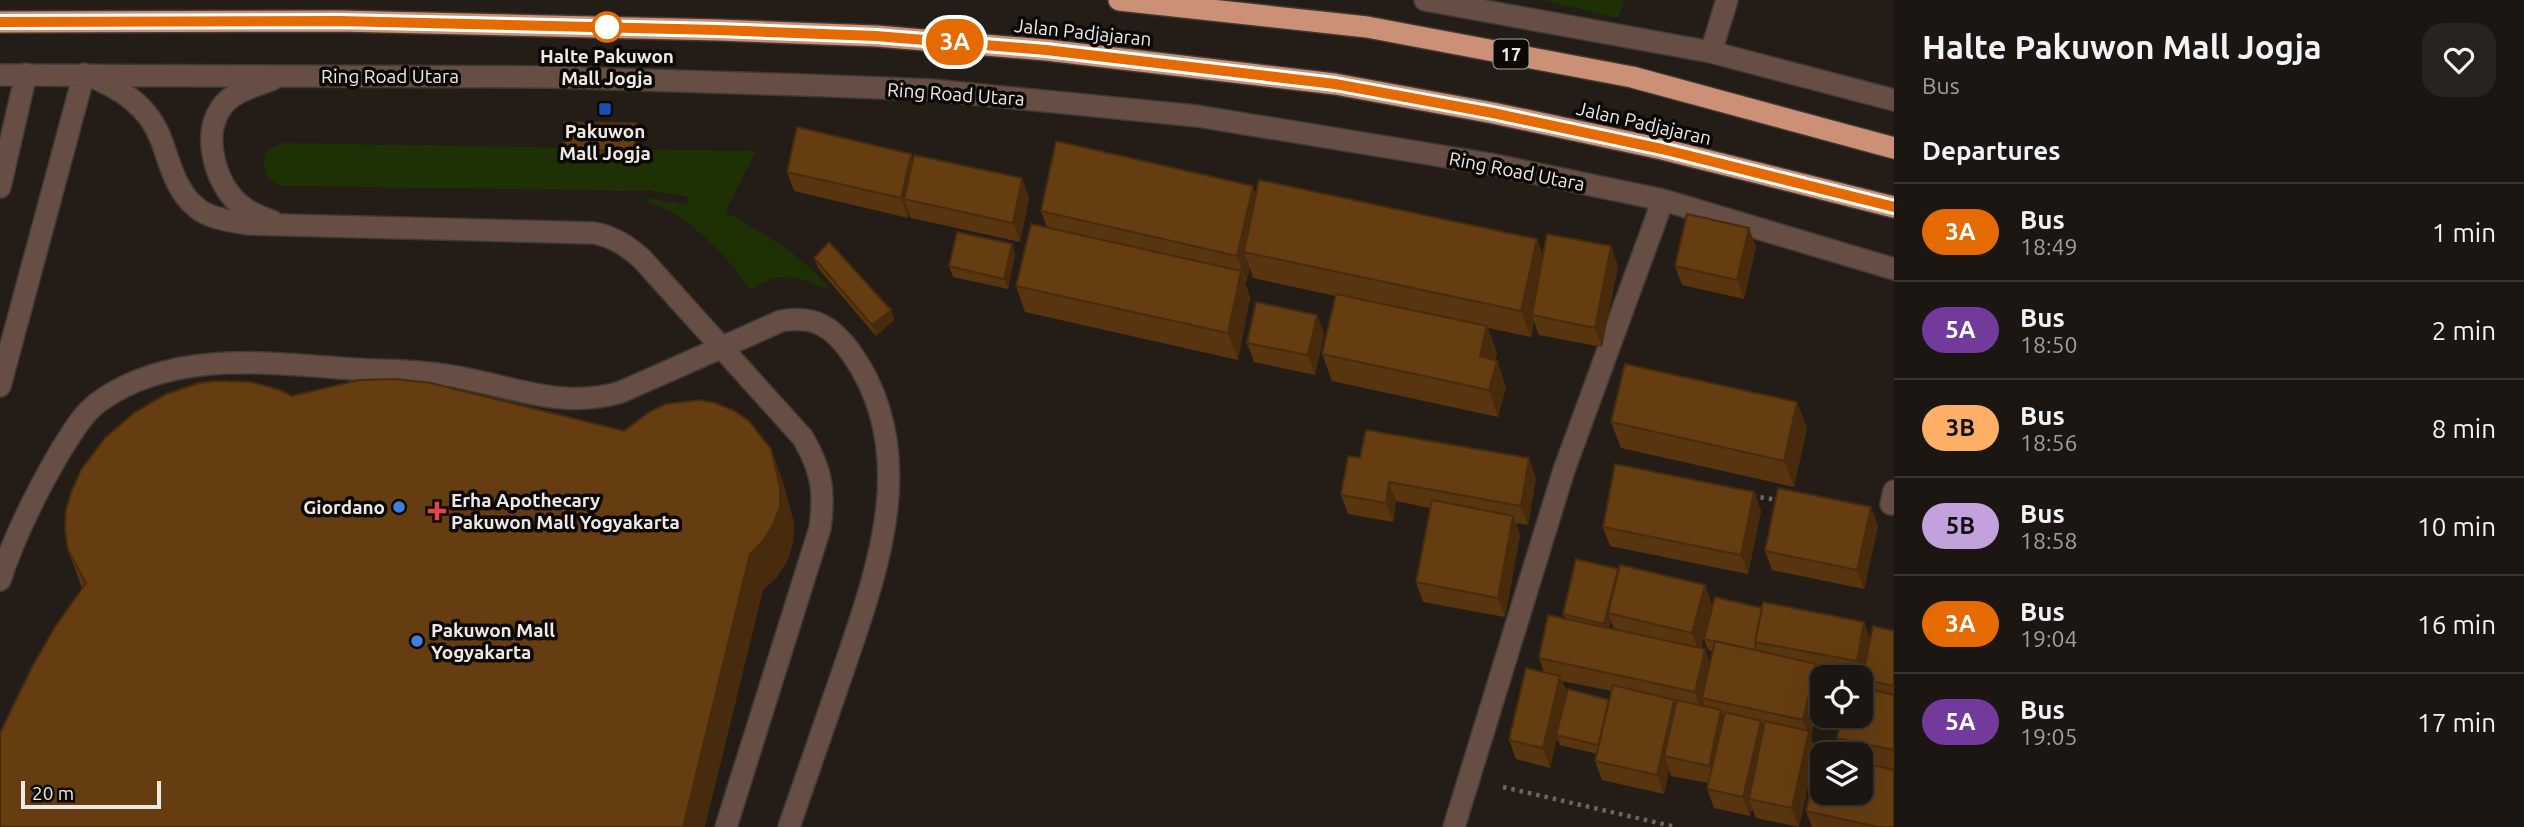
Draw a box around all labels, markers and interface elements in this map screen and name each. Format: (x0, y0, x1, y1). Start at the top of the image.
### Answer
marker: Halte Pakuwon Mall Jogja (592, 12, 622, 42)
street label: Jalan Padjajaran (1013, 14, 1153, 50)
line badge: 3A (923, 19, 986, 65)
button: heart (2422, 23, 2496, 97)
text: 3A (940, 28, 970, 55)
text: Halte Pakuwon Mall Jogja (1922, 28, 2322, 65)
road number: 17 (1494, 40, 1528, 68)
place label: Halte Pakuwon Mall Jogja (540, 45, 674, 89)
street label: Ring Road Utara (321, 65, 459, 87)
text: Bus (1922, 73, 1960, 98)
street label: Ring Road Utara (886, 78, 1026, 110)
street label: Jalan Padjajaran (1574, 97, 1714, 149)
marker: Pakuwon Mall Jogja (597, 101, 613, 117)
place label: Pakuwon Mall Jogja (559, 120, 651, 164)
text: Departures (1922, 136, 2060, 165)
street label: Ring Road Utara (1447, 147, 1587, 195)
text: Bus (2020, 205, 2065, 234)
text: 3A (1945, 218, 1976, 245)
text: 1 min (2432, 218, 2496, 247)
text: 18:49 (2020, 234, 2078, 259)
text: Bus (2020, 303, 2065, 332)
text: 5A (1945, 316, 1976, 343)
text: 2 min (2432, 316, 2496, 345)
text: 18:50 (2020, 332, 2078, 357)
text: Bus (2020, 401, 2065, 430)
text: 3B (1946, 414, 1975, 441)
text: 8 min (2432, 414, 2496, 443)
text: 18:56 (2020, 430, 2078, 455)
place label: Erha Apothecary Pakuwon Mall Yogyakarta (451, 489, 680, 533)
place label: Giordano (303, 496, 385, 518)
marker: Giordano (391, 499, 407, 515)
text: Bus (2020, 499, 2065, 528)
marker: Erha Apothecary Pakuwon Mall Yogyakarta (429, 503, 445, 519)
text: 5B (1946, 512, 1975, 539)
text: 10 min (2417, 512, 2496, 541)
text: 18:58 (2020, 528, 2078, 553)
text: Bus (2020, 597, 2065, 626)
text: 3A (1945, 610, 1976, 637)
text: 16 min (2417, 610, 2496, 639)
place label: Pakuwon Mall Yogyakarta (431, 619, 555, 663)
text: 19:04 (2020, 626, 2078, 651)
marker: Pakuwon Mall Yogyakarta (409, 633, 425, 649)
map controls (1810, 665, 1873, 805)
button: locate (1810, 665, 1873, 728)
text: Bus (2020, 695, 2065, 724)
text: 5A (1945, 708, 1976, 735)
text: 17 min (2417, 708, 2496, 737)
text: 19:05 (2020, 724, 2078, 749)
button: layers (1810, 742, 1873, 805)
scale bar (21, 778, 161, 810)
text: 20 m (32, 782, 74, 804)

